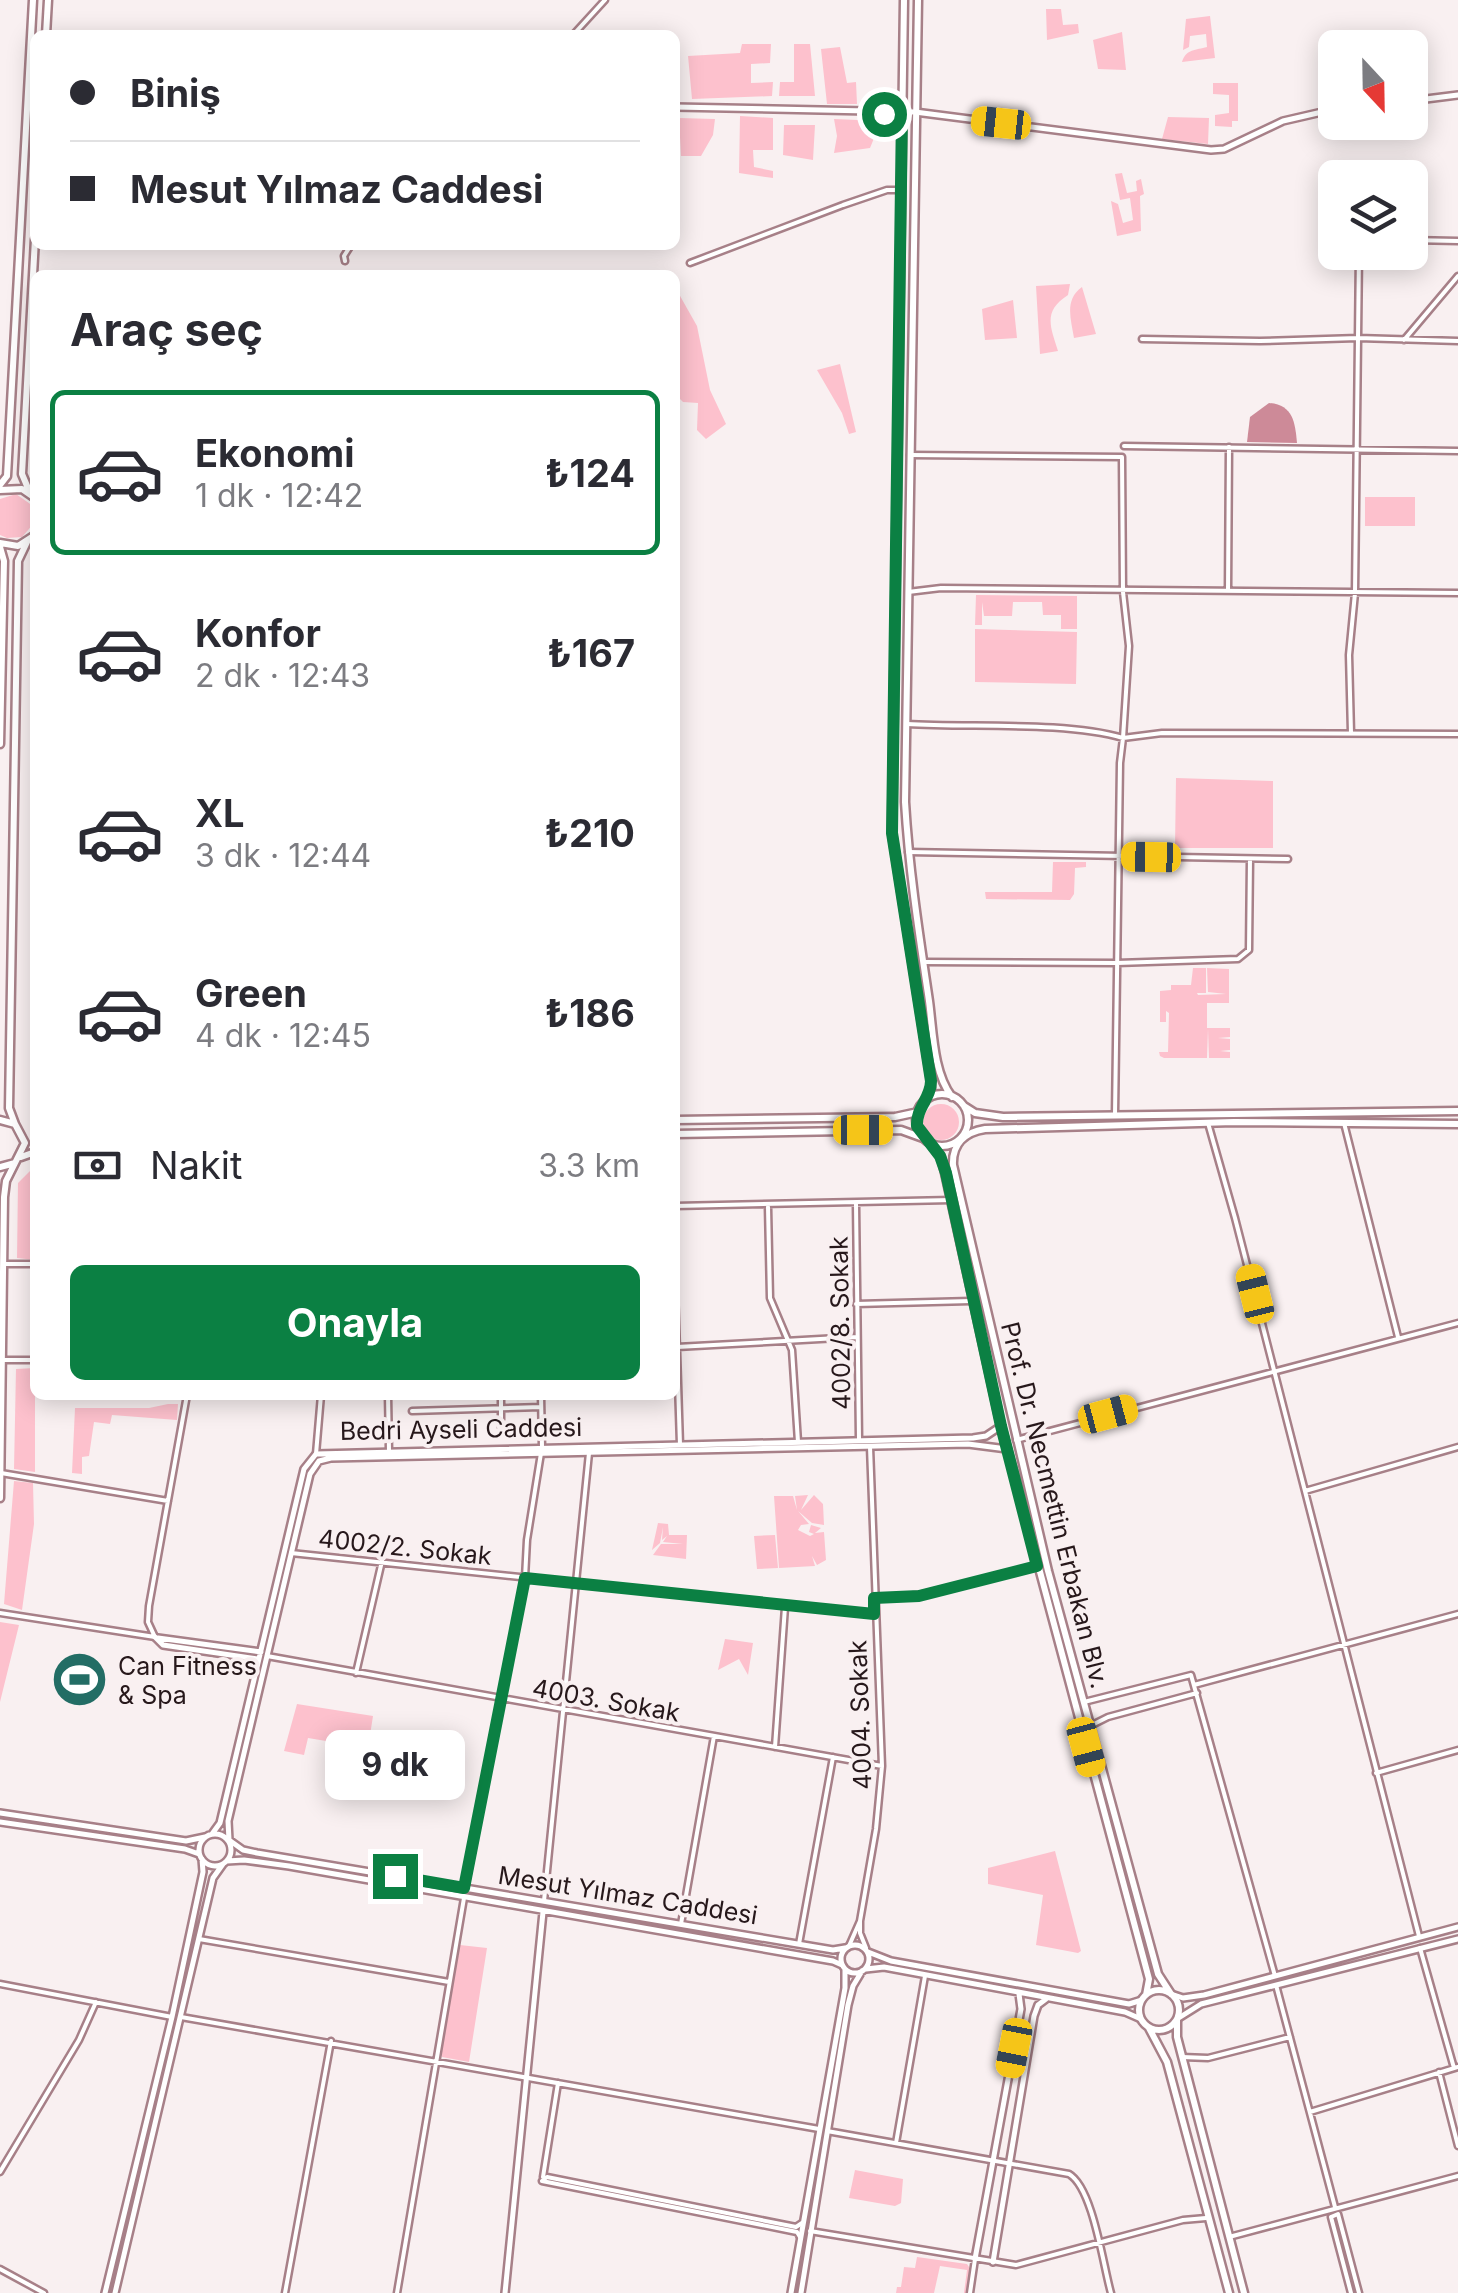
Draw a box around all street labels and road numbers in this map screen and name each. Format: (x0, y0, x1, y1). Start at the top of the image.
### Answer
street label: 4002/8. Sokak (823, 1236, 857, 1410)
street label: Prof. Dr. Necmettin Erbakan Blv. (995, 1319, 1115, 1691)
street label: Bedri Ayseli Caddesi (340, 1412, 582, 1446)
street label: 4002/2. Sokak (317, 1523, 493, 1571)
street label: 4004. Sokak (842, 1639, 878, 1790)
street label: 4003. Sokak (530, 1672, 682, 1728)
street label: Mesut Yılmaz Caddesi (496, 1860, 760, 1930)

